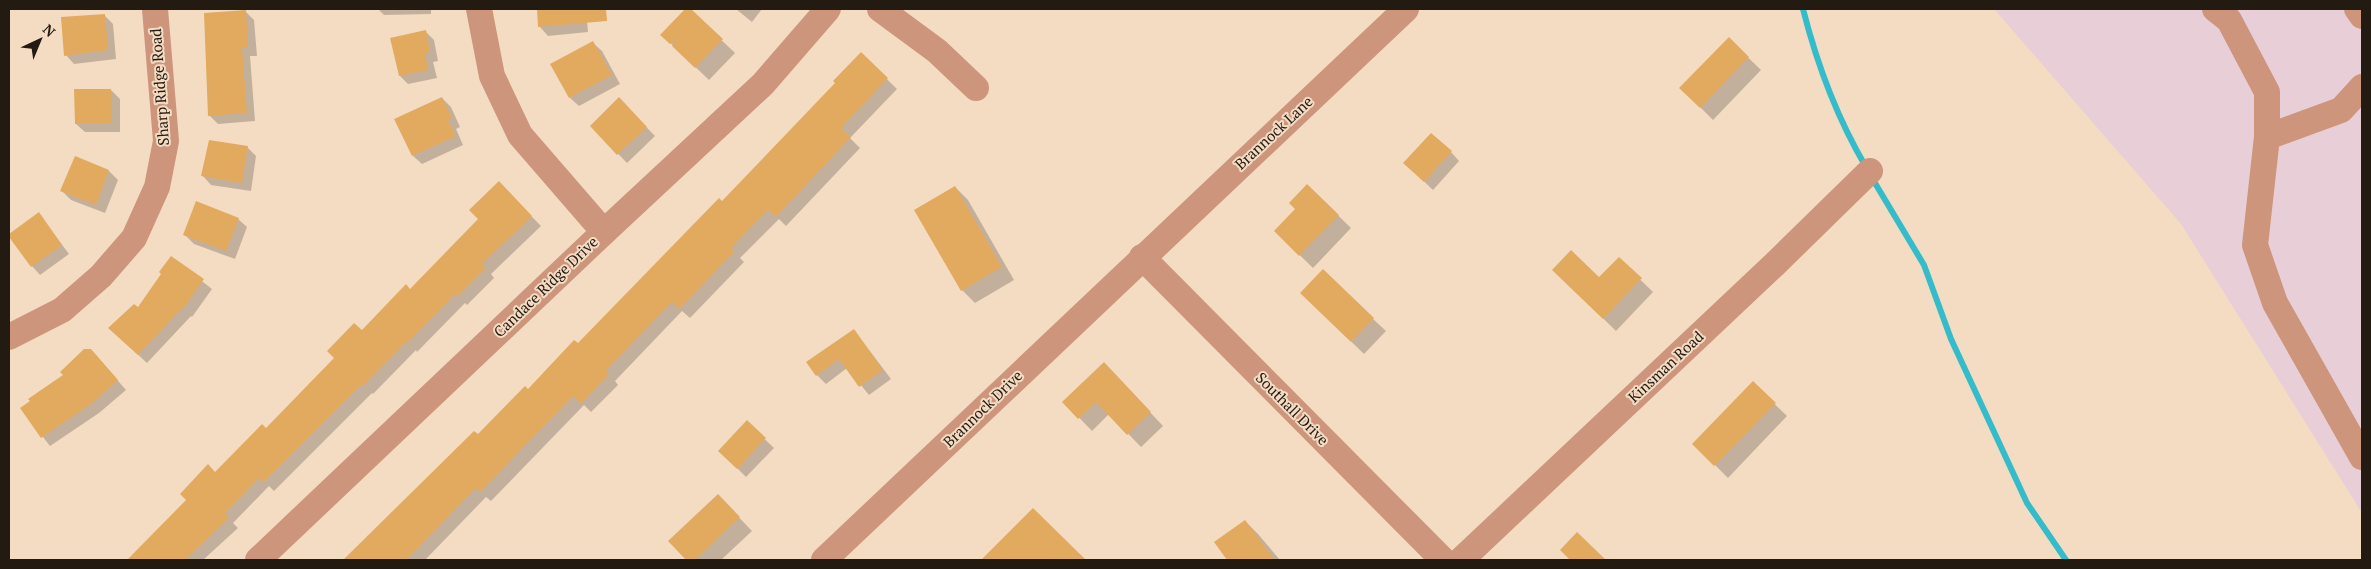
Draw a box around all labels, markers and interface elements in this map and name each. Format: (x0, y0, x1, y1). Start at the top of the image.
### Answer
north arrow (15, 15, 65, 65)
text: N (39, 20, 60, 41)
street label: Sharp Ridge Road (145, 28, 173, 146)
street label: Brannock Lane (1230, 91, 1316, 173)
street label: Candace Ridge Drive (489, 231, 602, 341)
street label: Kinsman Road (1623, 326, 1707, 406)
street label: Brannock Drive (938, 365, 1026, 451)
street label: Southall Drive (1252, 368, 1333, 449)

